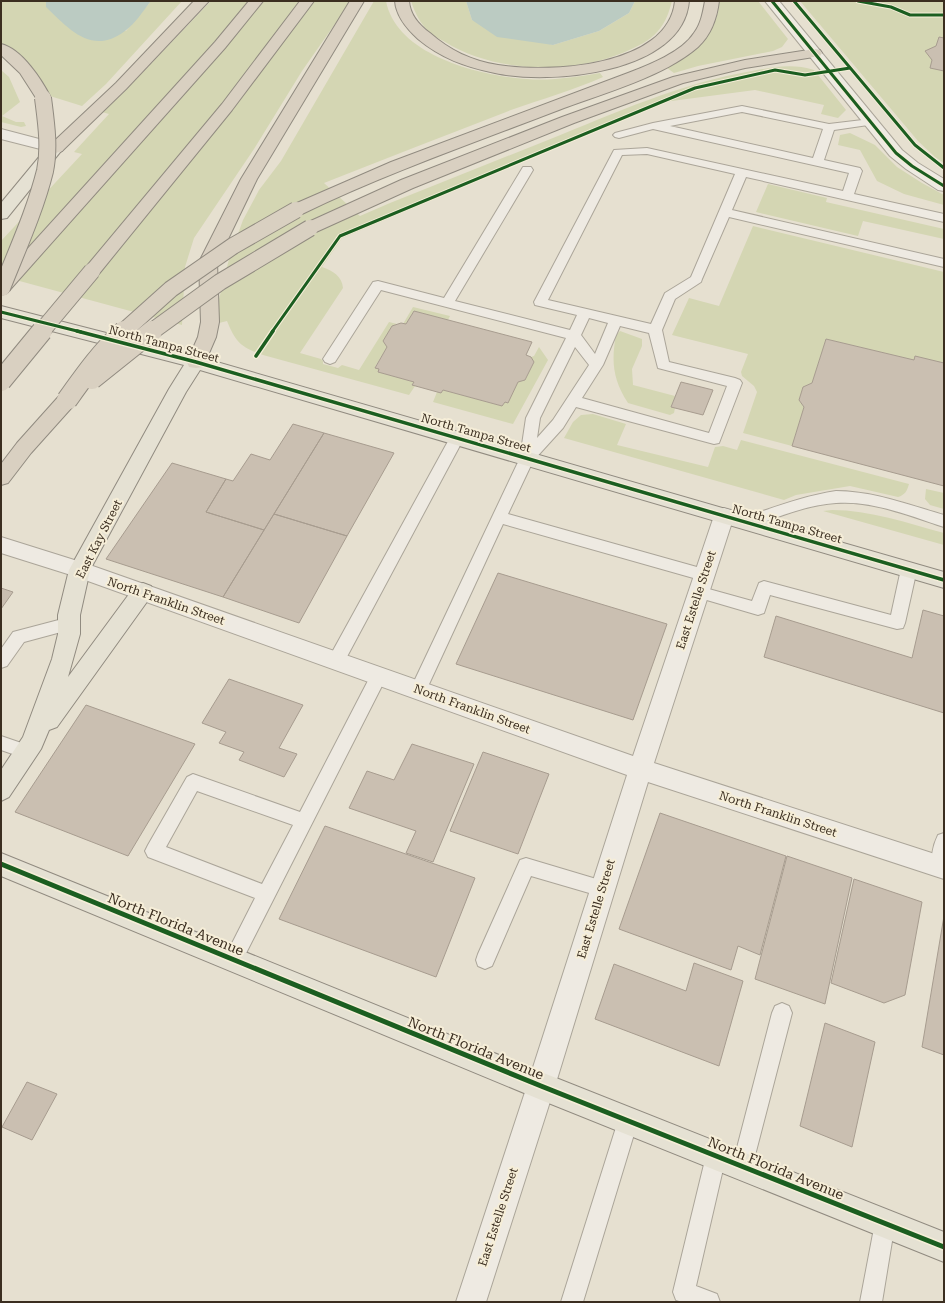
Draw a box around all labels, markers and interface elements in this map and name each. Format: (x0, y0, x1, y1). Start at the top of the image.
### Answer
street label: North Tampa Street (107, 323, 221, 366)
street label: North Tampa Street (419, 411, 533, 456)
street label: East Kay Street (73, 497, 125, 581)
street label: North Tampa Street (730, 502, 844, 547)
street label: East Estelle Street (673, 548, 719, 651)
street label: North Franklin Street (105, 574, 227, 628)
street label: North Franklin Street (412, 681, 533, 737)
street label: North Franklin Street (717, 788, 839, 840)
street label: East Estelle Street (574, 857, 618, 960)
street label: North Florida Avenue (106, 889, 247, 959)
street label: North Florida Avenue (406, 1013, 547, 1083)
street label: North Florida Avenue (706, 1133, 847, 1203)
street label: East Estelle Street (475, 1165, 521, 1268)

